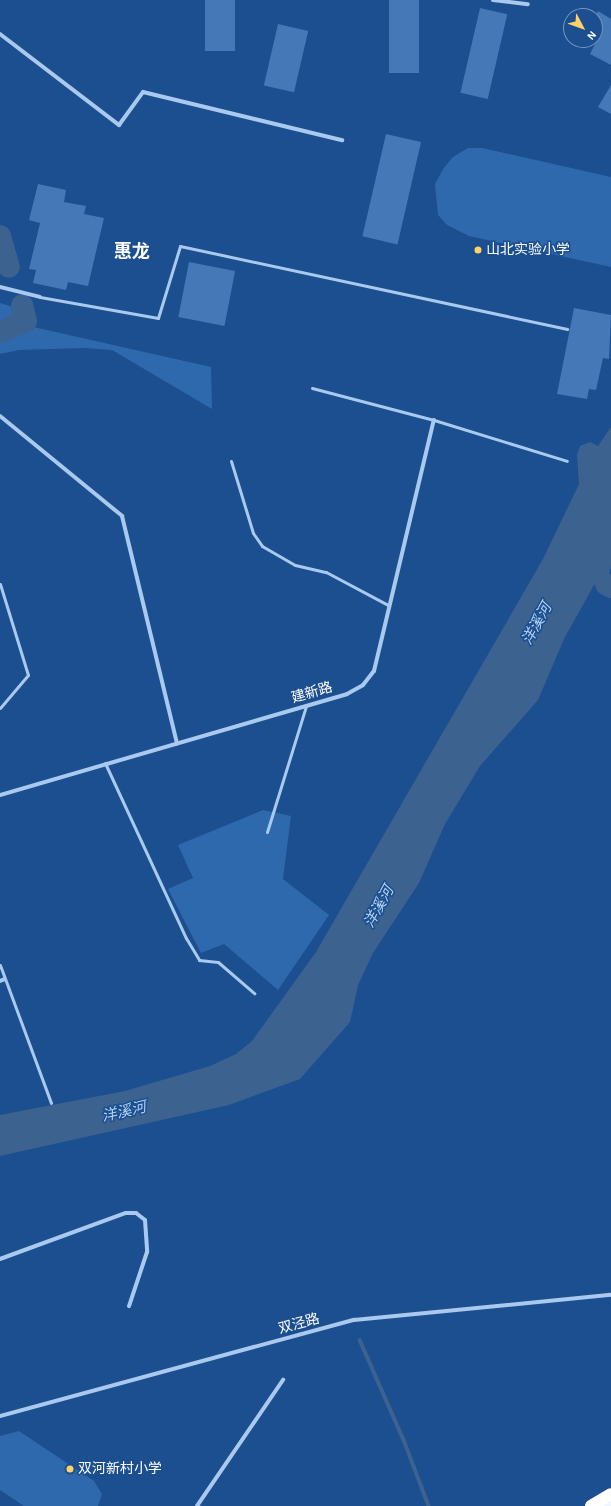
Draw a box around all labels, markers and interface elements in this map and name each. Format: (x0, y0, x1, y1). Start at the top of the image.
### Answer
north arrow (563, 8, 603, 48)
text: N (585, 29, 598, 42)
district label: 惠龙 (114, 241, 150, 263)
place label: 山北实验小学 (486, 242, 570, 258)
marker: 山北实验小学 (473, 245, 483, 255)
water label: 洋溪河 (518, 600, 556, 648)
street label: 建新路 (289, 679, 335, 707)
water label: 洋溪河 (360, 883, 398, 931)
water label: 洋溪河 (100, 1098, 148, 1126)
street label: 双泾路 (277, 1310, 321, 1338)
place label: 双河新村小学 (78, 1461, 162, 1477)
marker: 双河新村小学 (65, 1464, 75, 1474)

